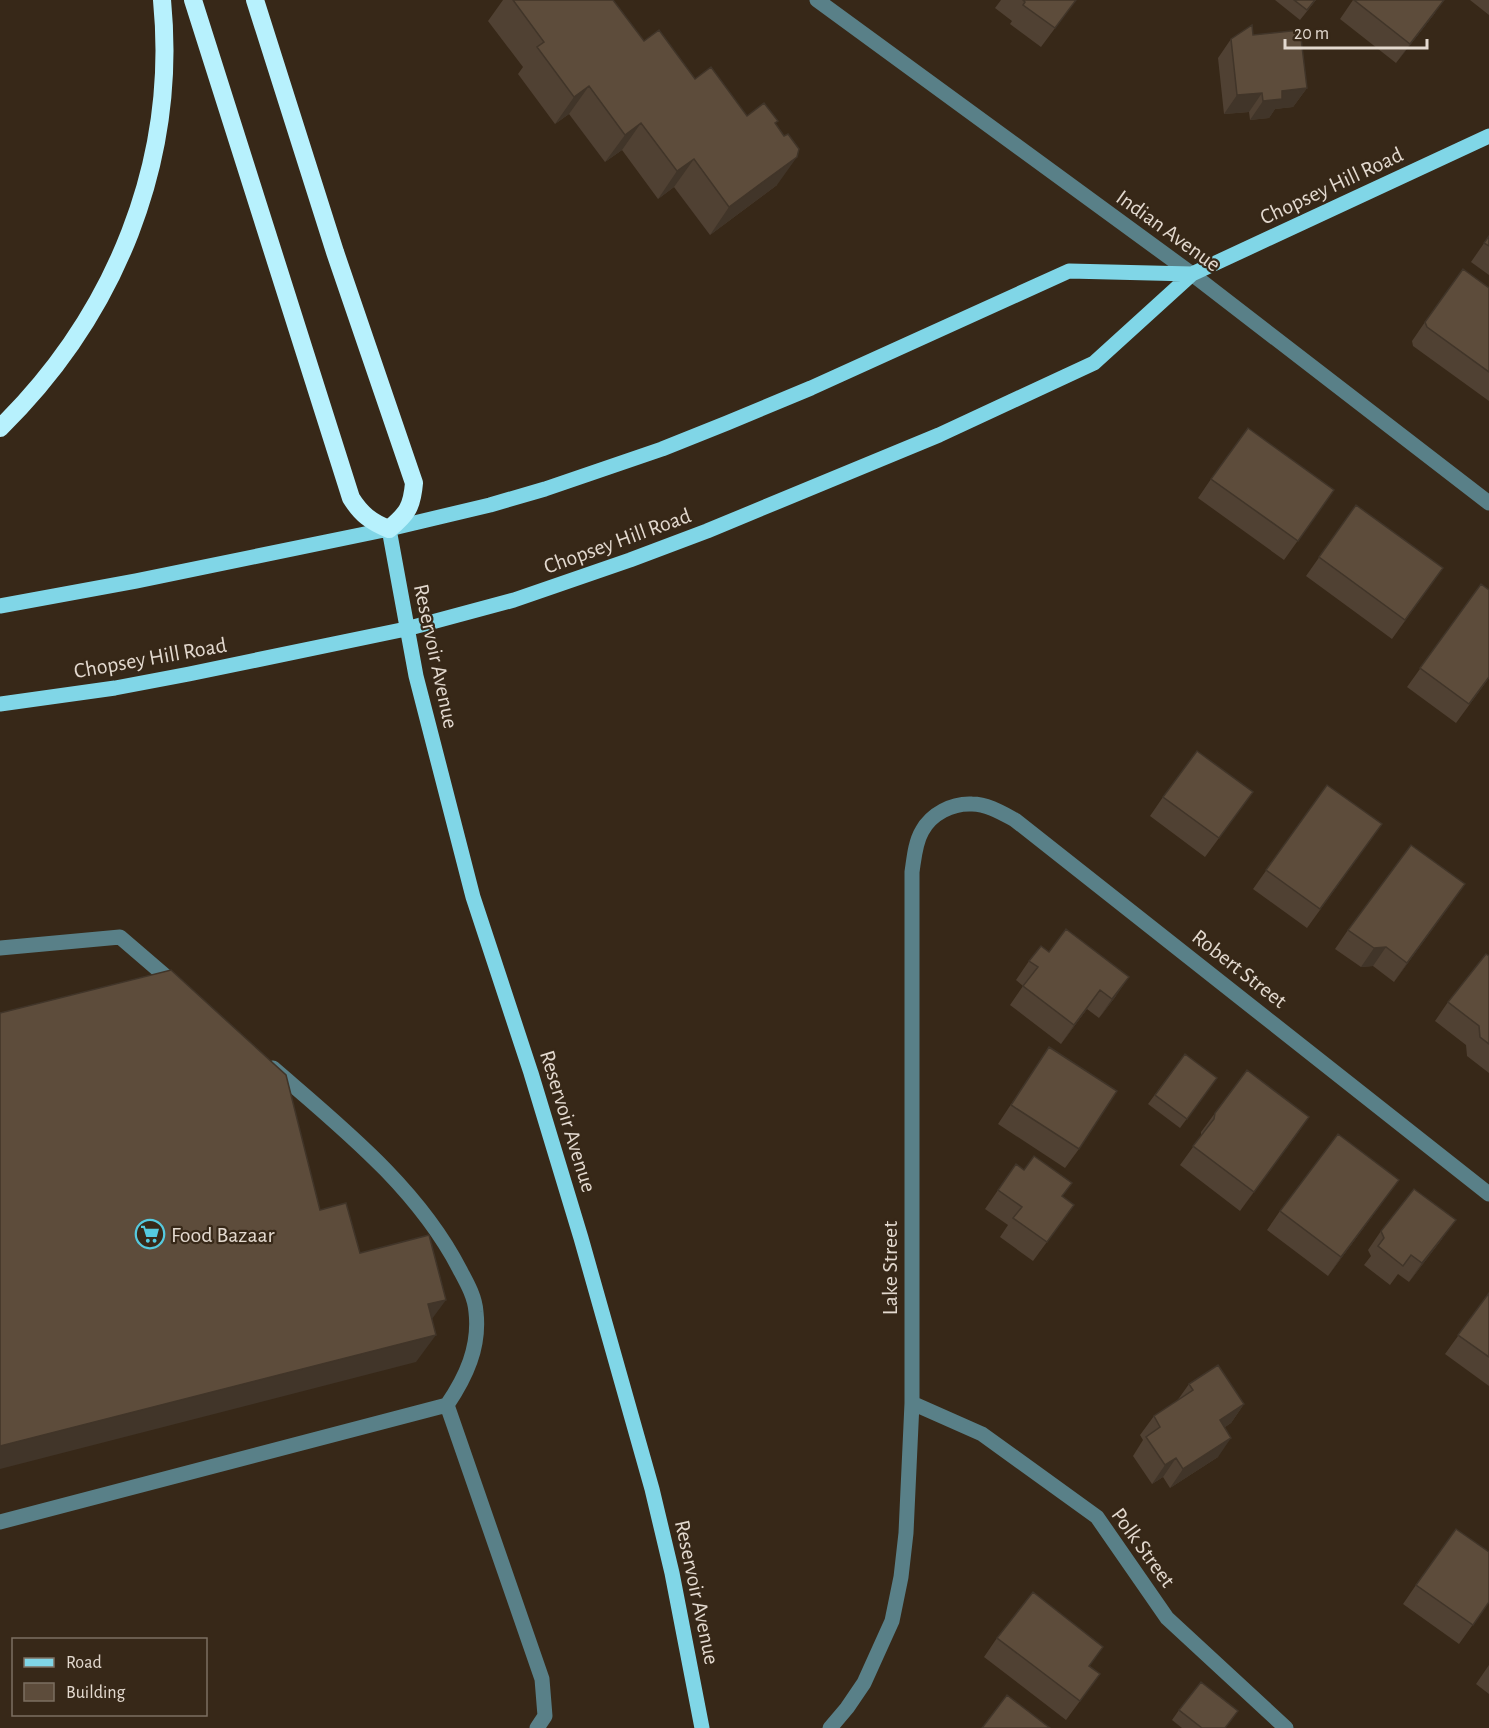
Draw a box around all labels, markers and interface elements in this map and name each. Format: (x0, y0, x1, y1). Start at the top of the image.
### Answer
scale bar (1285, 12, 1428, 50)
text: 20 m (1294, 25, 1329, 43)
street label: Chopsey Hill Road (1257, 143, 1406, 229)
street label: Indian Avenue (1112, 186, 1225, 276)
street label: Chopsey Hill Road (541, 504, 694, 578)
street label: Reservoir Avenue (410, 582, 462, 730)
street label: Chopsey Hill Road (72, 634, 228, 682)
street label: Robert Street (1188, 925, 1291, 1012)
street label: Reservoir Avenue (536, 1048, 600, 1195)
supermarket icon: Food Bazaar (134, 1218, 166, 1250)
street label: Lake Street (879, 1221, 901, 1315)
place label: Food Bazaar (171, 1224, 275, 1246)
street label: Polk Street (1107, 1504, 1179, 1591)
street label: Reservoir Avenue (671, 1518, 723, 1666)
legend (12, 1638, 207, 1716)
text: Road (66, 1654, 102, 1672)
text: Building (66, 1684, 126, 1702)

